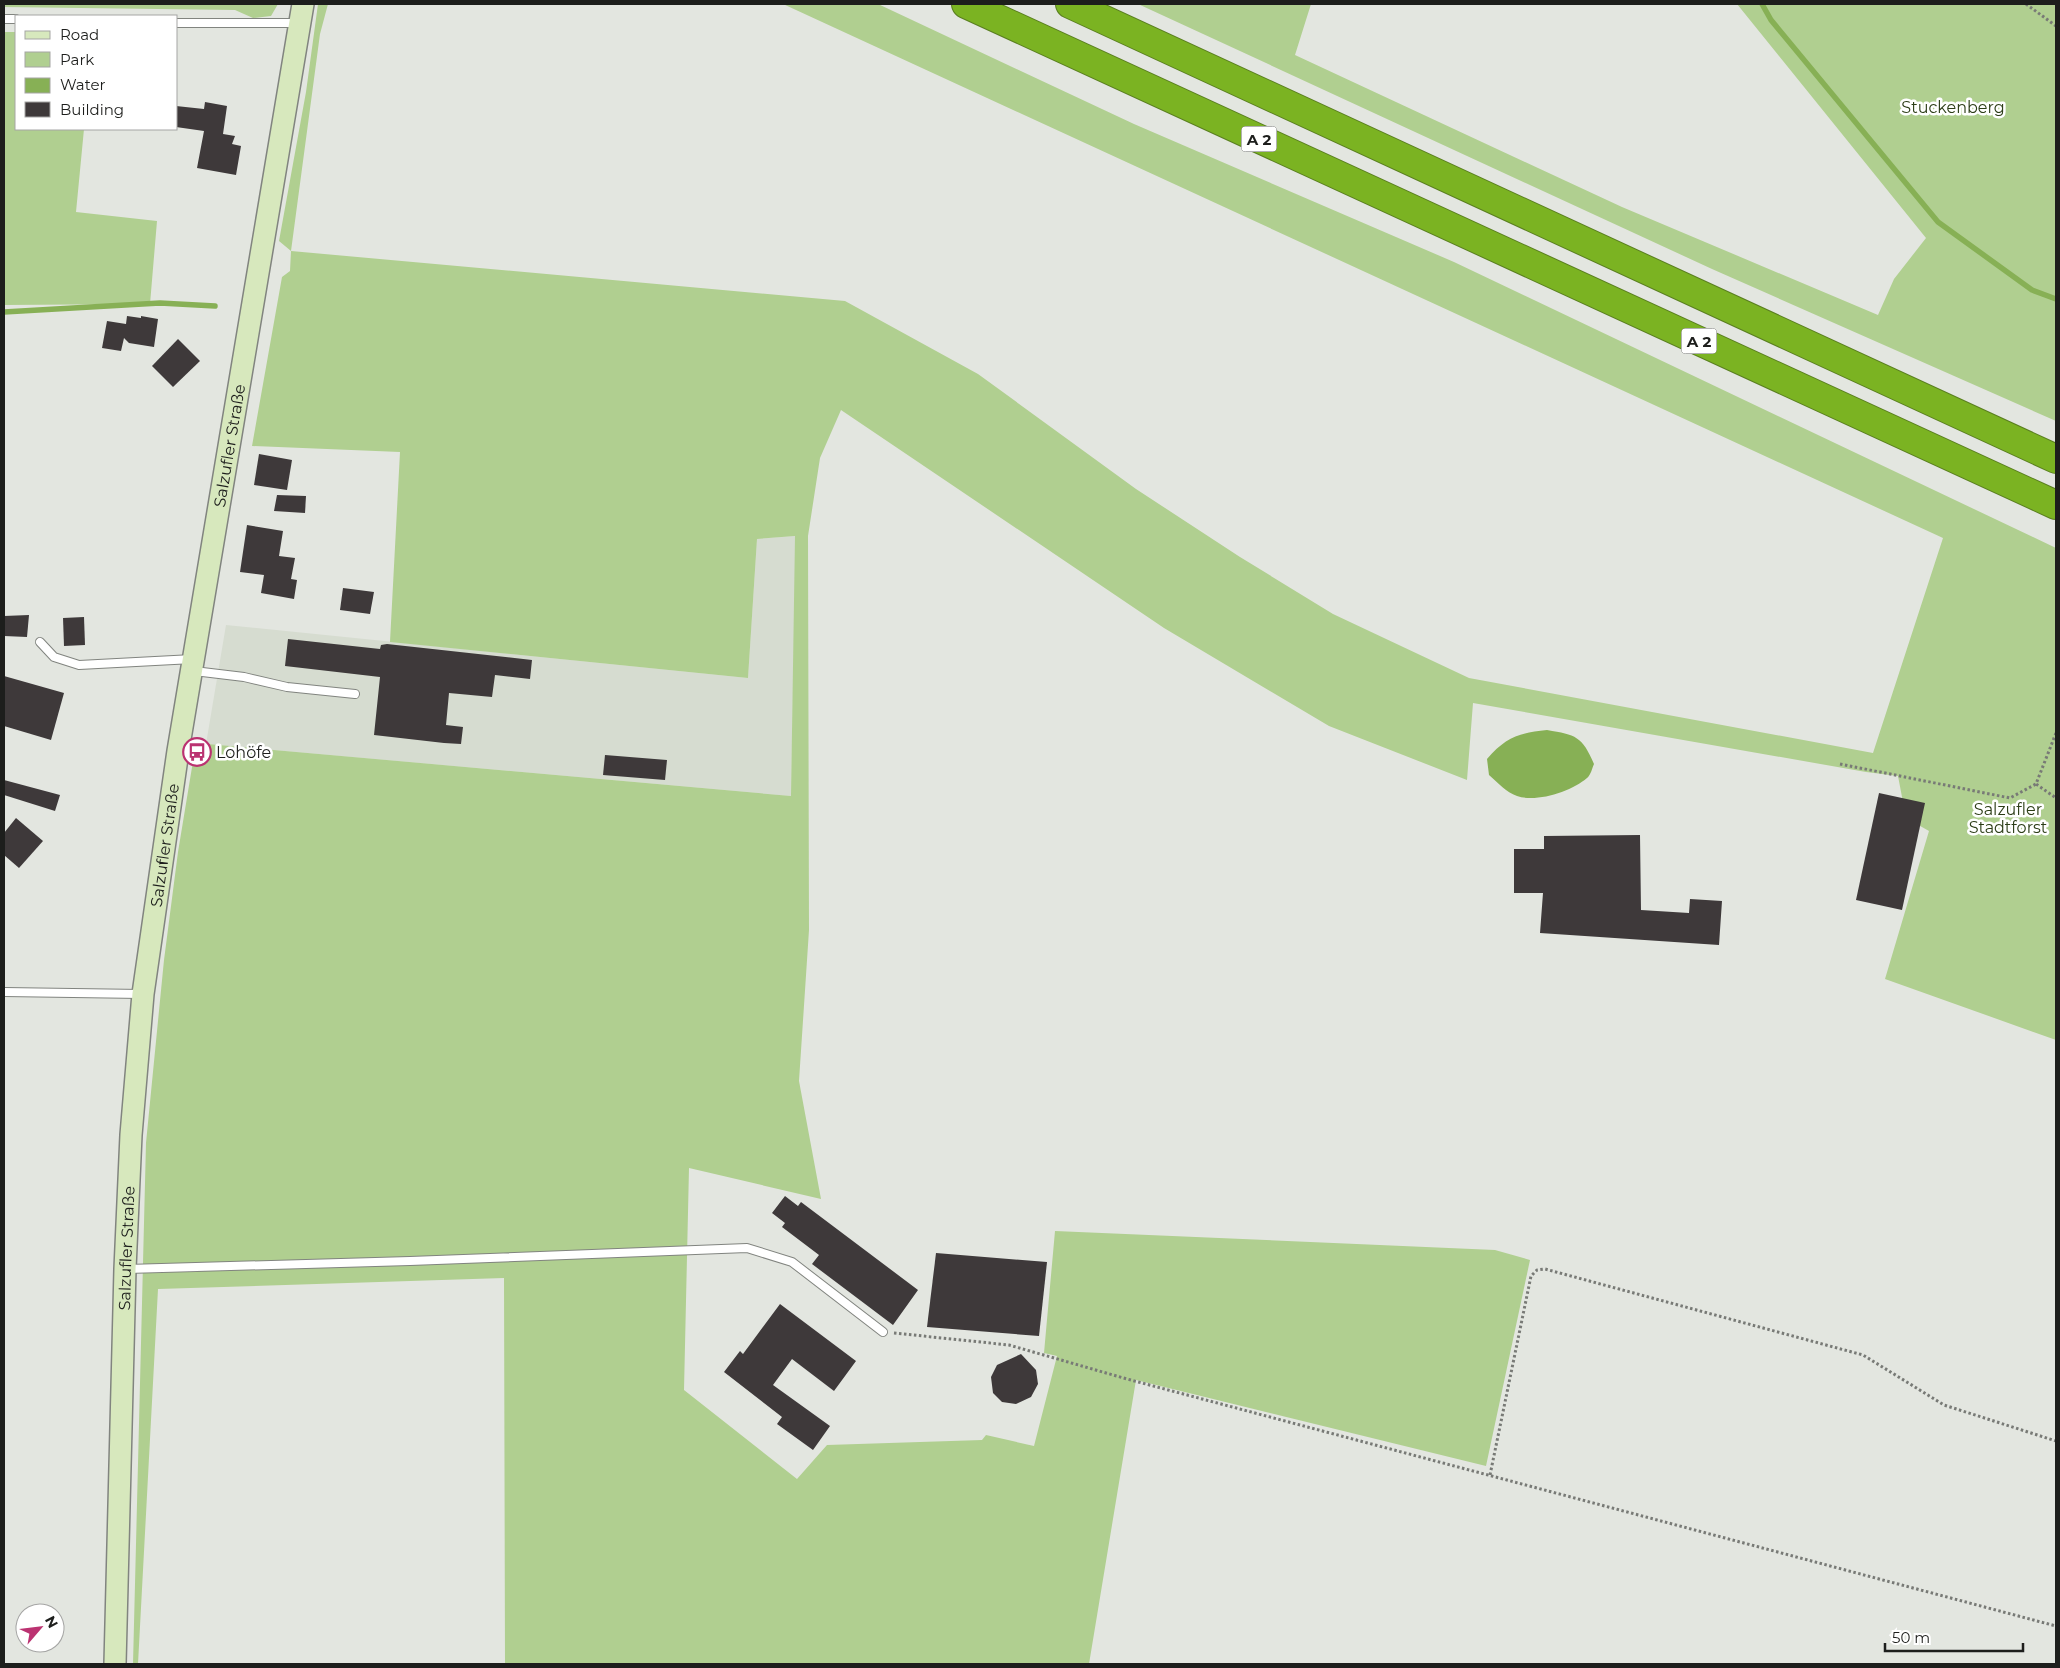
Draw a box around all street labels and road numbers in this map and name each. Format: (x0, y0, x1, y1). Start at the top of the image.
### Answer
road number: A 2 (1242, 126, 1276, 152)
road number: A 2 (1682, 328, 1716, 354)
street label: Salzufler Straße (209, 383, 249, 509)
street label: Salzufler Straße (146, 782, 183, 908)
street label: Salzufler Straße (114, 1186, 138, 1311)

